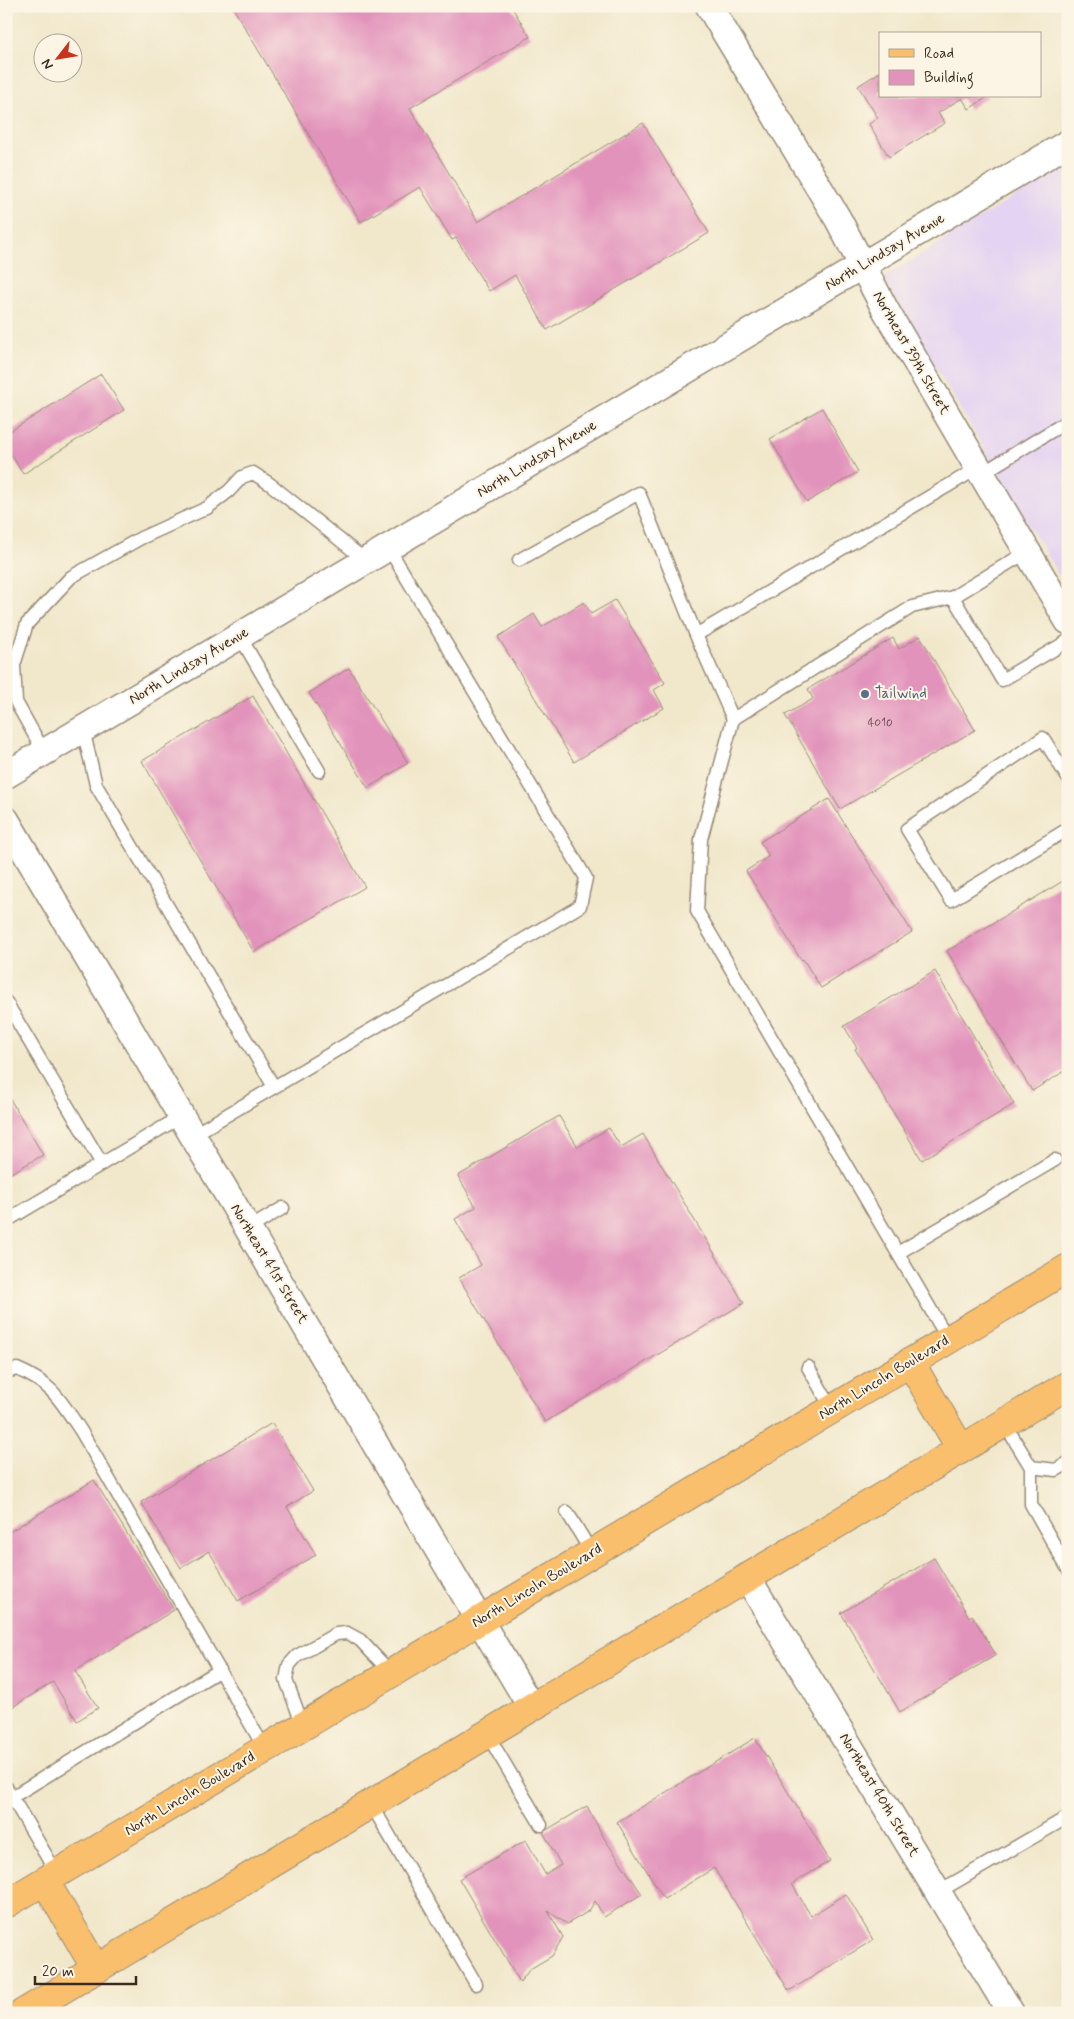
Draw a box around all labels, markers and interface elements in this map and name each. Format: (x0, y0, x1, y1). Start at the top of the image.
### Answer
north arrow (32, 32, 82, 82)
legend (879, 32, 1042, 98)
text: Road (924, 44, 954, 64)
text: N (38, 56, 58, 73)
text: Building (924, 68, 974, 89)
street label: North Lindsay Avenue (821, 208, 949, 296)
street label: Northeast 39th Street (868, 288, 955, 418)
street label: North Lindsay Avenue (473, 415, 601, 503)
street label: North Lindsay Avenue (125, 622, 253, 710)
place label: Tailwind (875, 684, 927, 704)
marker: Tailwind (859, 688, 871, 700)
house number: 4010 (867, 715, 893, 731)
street label: Northeast 41st Street (225, 1200, 313, 1328)
street label: North Lincoln Boulevard (815, 1331, 953, 1425)
street label: North Lincoln Boulevard (468, 1539, 606, 1633)
street label: Northeast 40th Street (834, 1729, 924, 1861)
street label: North Lincoln Boulevard (121, 1747, 259, 1841)
scale bar (35, 1954, 136, 1986)
text: 20 m (42, 1962, 74, 1982)

